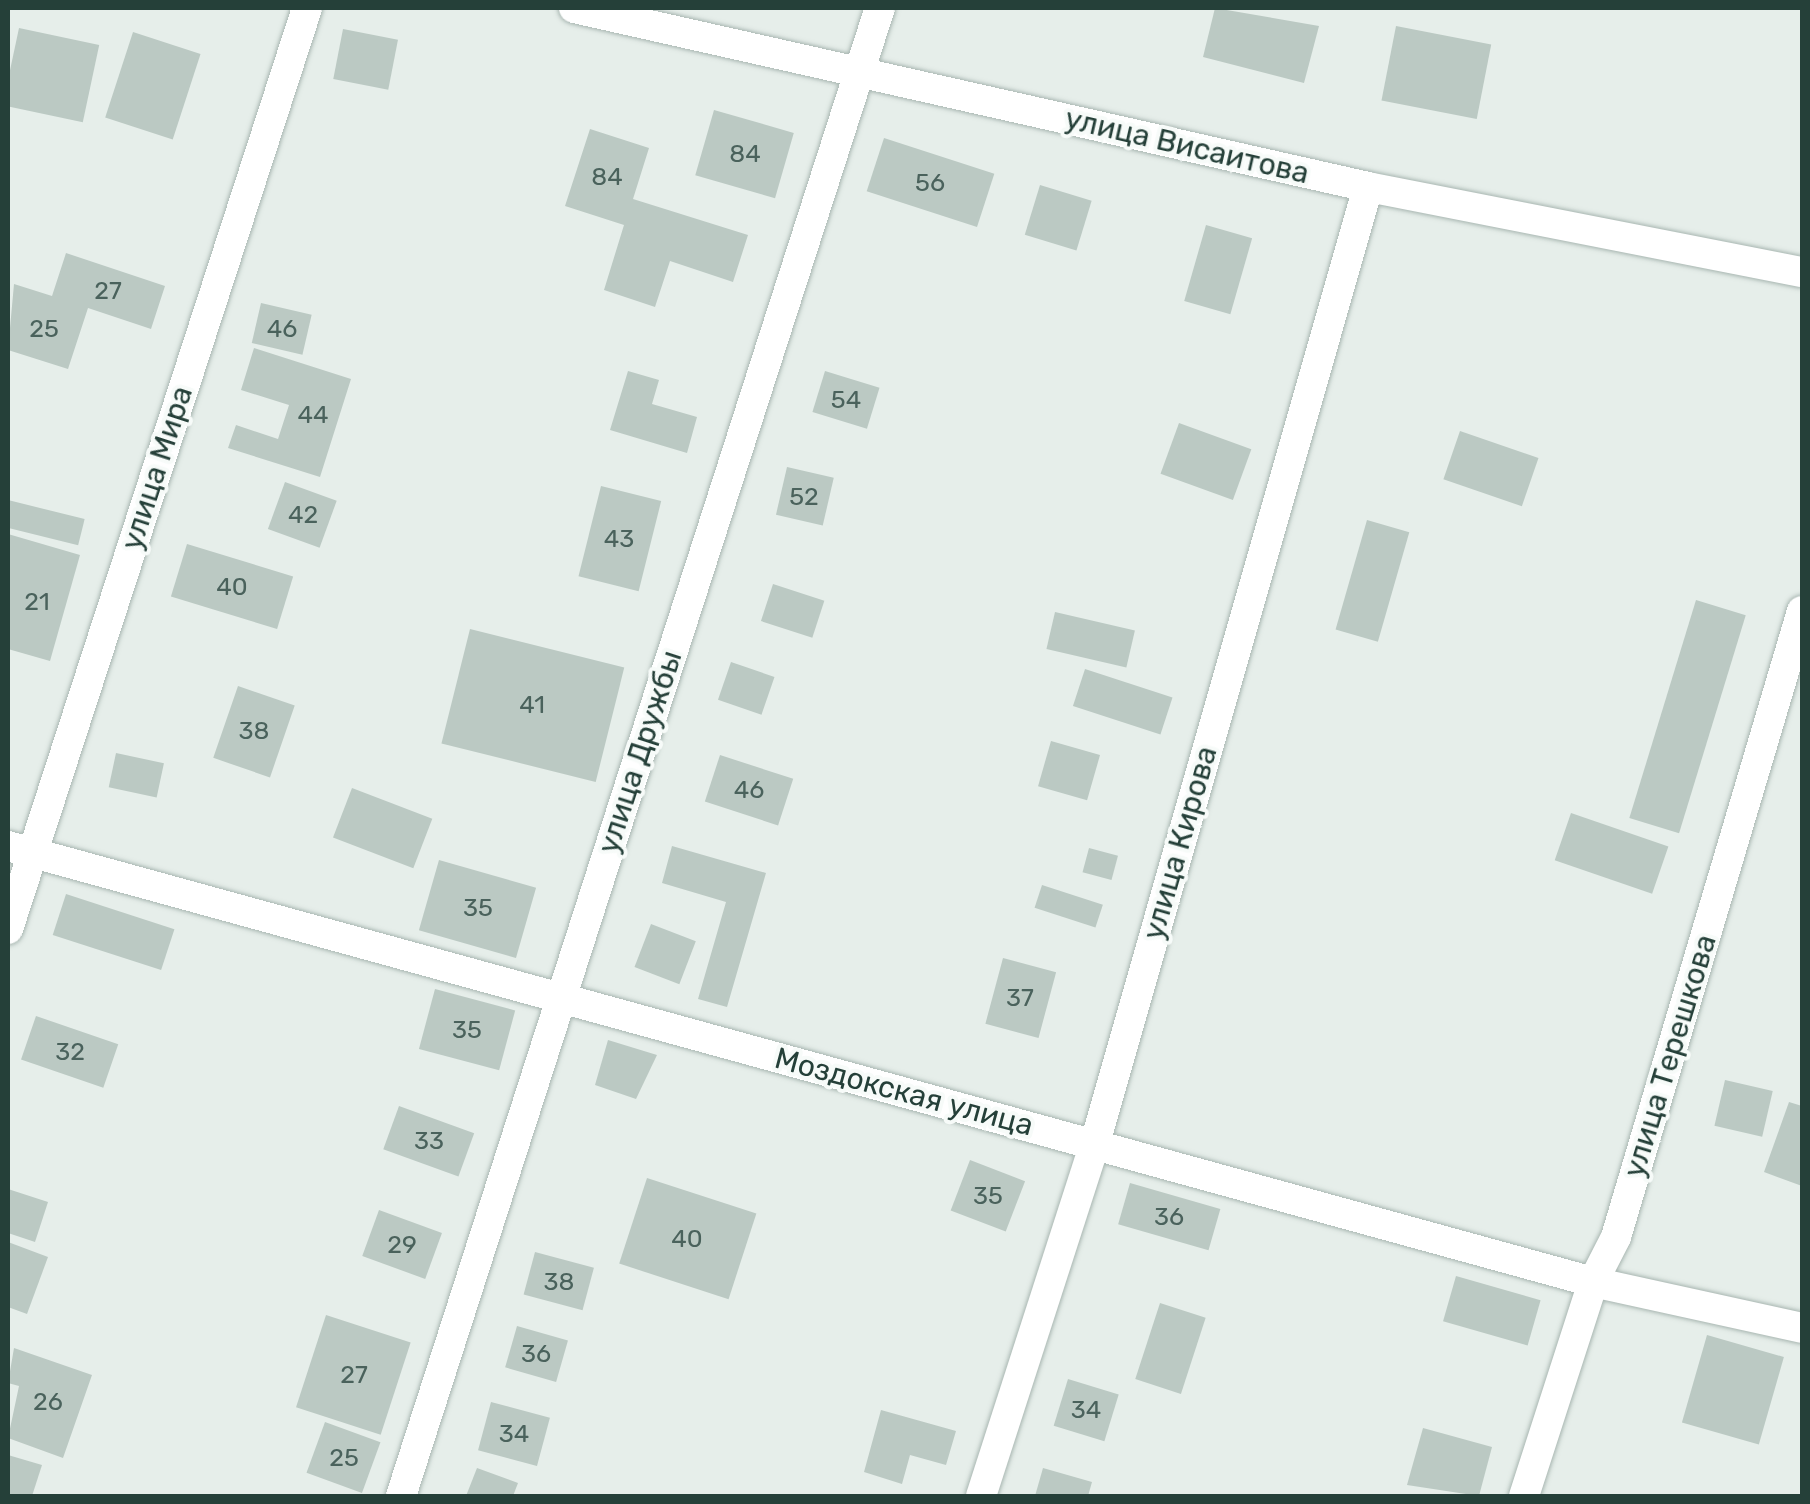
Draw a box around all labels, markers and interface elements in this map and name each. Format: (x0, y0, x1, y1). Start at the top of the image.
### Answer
street label: улица Висаитова (1061, 100, 1313, 192)
house number: 84 (729, 139, 761, 169)
house number: 84 (591, 162, 623, 192)
house number: 56 (915, 168, 945, 198)
house number: 27 (94, 276, 122, 306)
house number: 25 (29, 314, 59, 344)
house number: 46 (267, 314, 297, 344)
street label: улица Мира (114, 382, 200, 554)
house number: 54 (831, 385, 861, 415)
house number: 44 (297, 400, 329, 430)
house number: 52 (789, 482, 819, 512)
house number: 42 (288, 500, 318, 530)
house number: 43 (604, 524, 634, 554)
house number: 40 (216, 572, 248, 602)
house number: 21 (24, 587, 50, 617)
street label: улица Дружбы (590, 646, 690, 858)
house number: 41 (519, 690, 545, 720)
house number: 38 (239, 716, 269, 746)
street label: улица Кирова (1135, 742, 1225, 944)
house number: 46 (734, 775, 764, 805)
house number: 35 (463, 893, 493, 923)
street label: улица Терешкова (1616, 930, 1724, 1182)
house number: 37 (1006, 983, 1034, 1013)
house number: 35 (452, 1015, 482, 1045)
house number: 32 (55, 1037, 85, 1067)
street label: Моздокская улица (771, 1040, 1037, 1144)
house number: 33 (414, 1126, 444, 1156)
house number: 35 (973, 1181, 1003, 1211)
house number: 36 (1154, 1202, 1184, 1232)
house number: 40 (671, 1224, 703, 1254)
house number: 29 (387, 1230, 417, 1260)
house number: 38 (544, 1267, 574, 1297)
house number: 36 (521, 1339, 551, 1369)
house number: 27 (340, 1360, 368, 1390)
house number: 26 (33, 1387, 63, 1417)
house number: 34 (1071, 1395, 1101, 1425)
house number: 34 (499, 1419, 529, 1449)
house number: 25 (329, 1443, 359, 1473)

